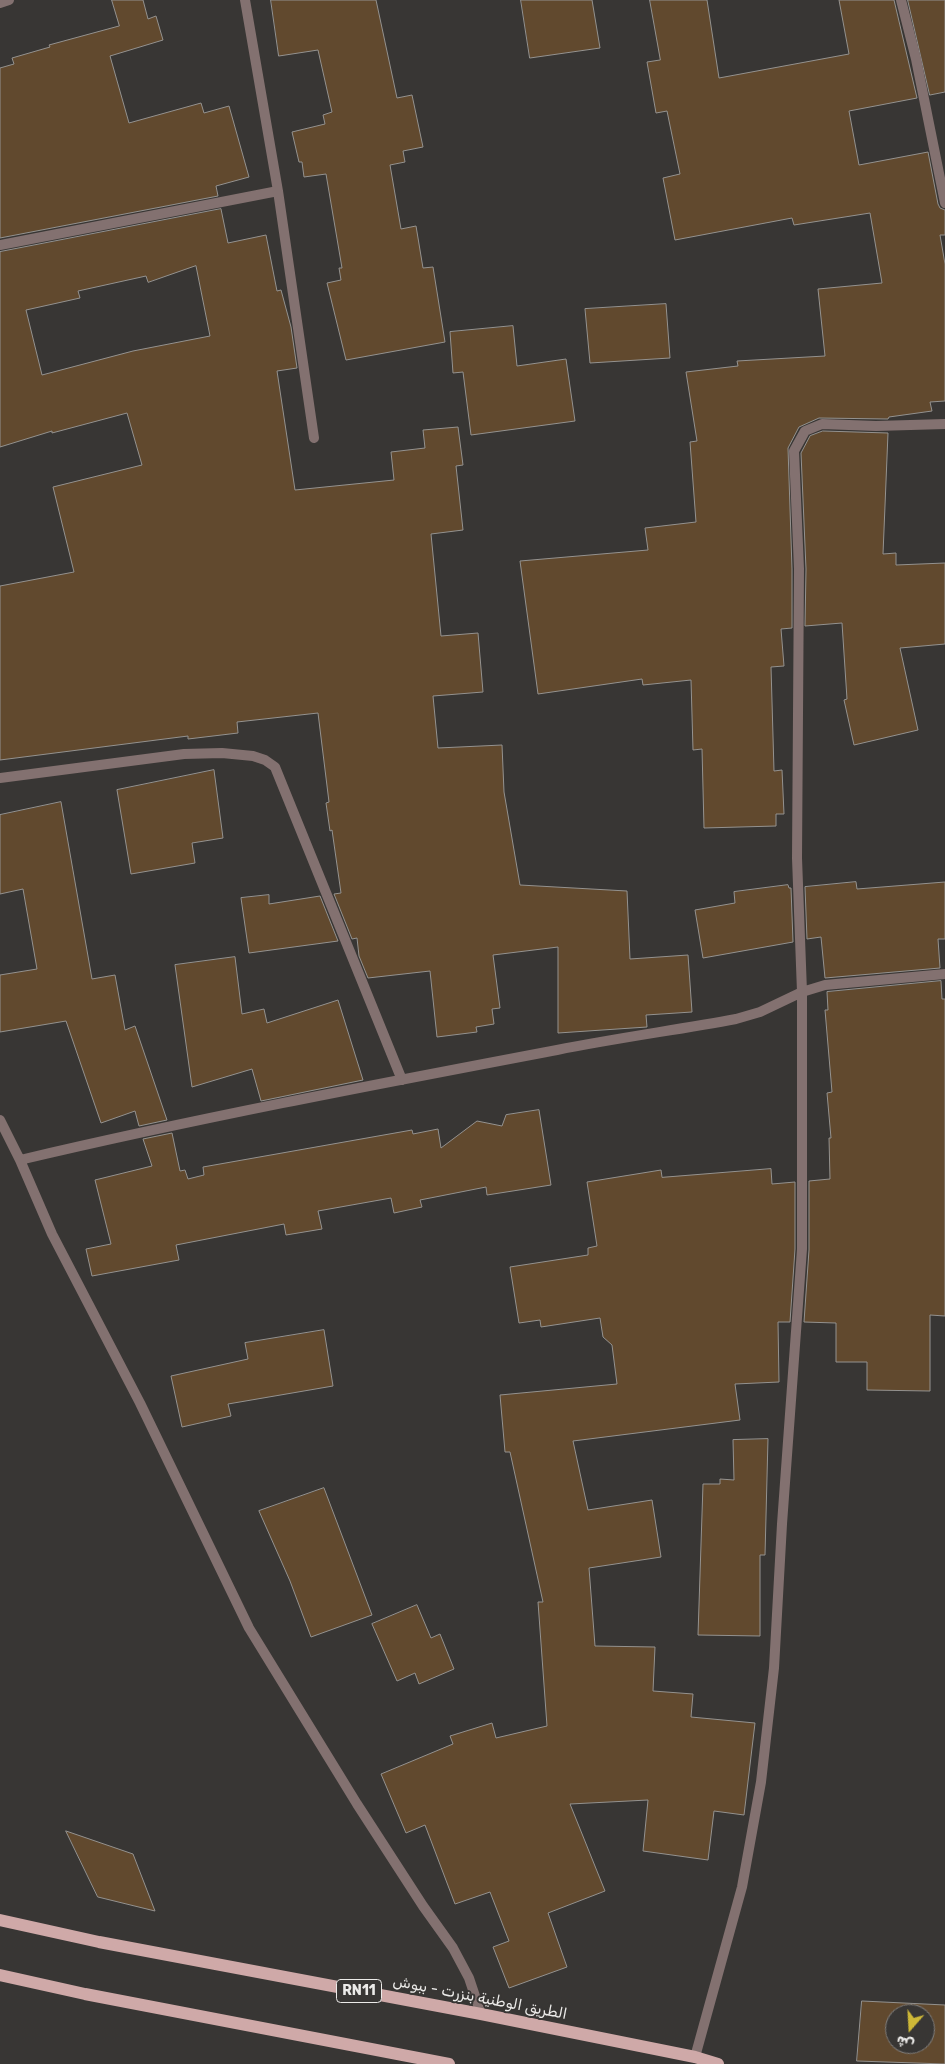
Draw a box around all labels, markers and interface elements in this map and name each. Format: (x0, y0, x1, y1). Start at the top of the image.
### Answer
street label: الطريق الوطنية بنزرت - ببوش (391, 1972, 569, 2024)
road number: RN11 (336, 1980, 382, 2002)
north arrow (885, 2004, 935, 2054)
text: ش (894, 2032, 916, 2054)

